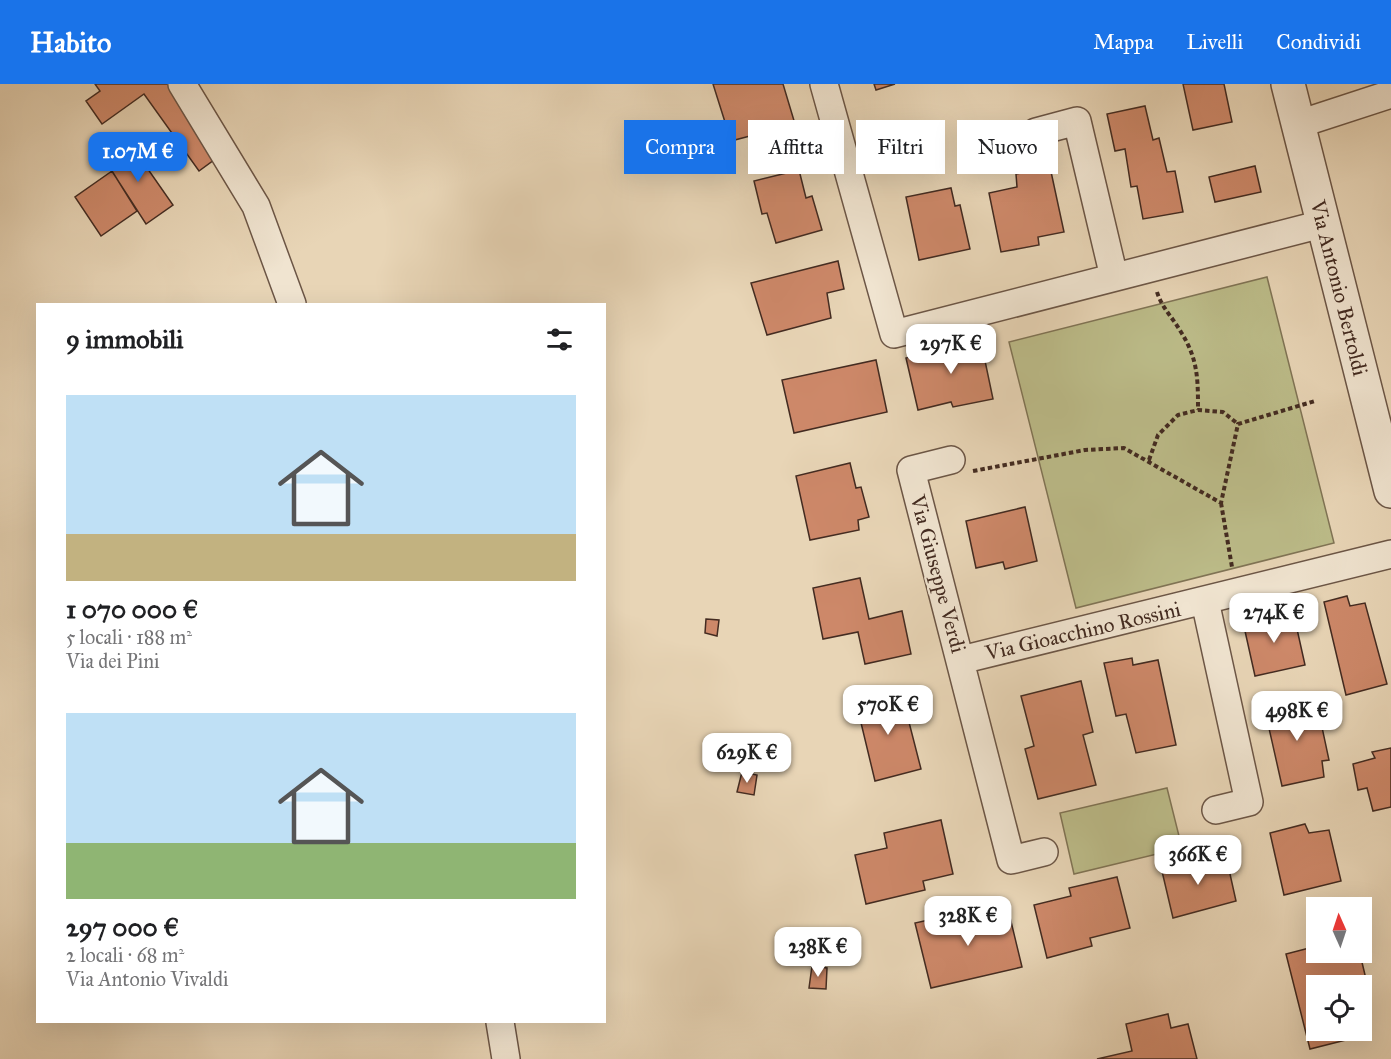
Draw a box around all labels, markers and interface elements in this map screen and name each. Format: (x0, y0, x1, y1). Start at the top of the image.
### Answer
text: Habito (30, 25, 111, 60)
text: Mappa (1093, 29, 1154, 55)
text: Livelli (1187, 29, 1243, 55)
text: Condividi (1276, 29, 1361, 55)
chip: Compra (624, 120, 736, 174)
chip: Affitta (748, 120, 844, 174)
chip: Filtri (856, 120, 945, 174)
chip: Nuovo (957, 120, 1058, 174)
pin: 1.07M € (83, 132, 193, 183)
text: 1.07M € (102, 139, 174, 163)
street label: Via Antonio Bertoldi (1304, 196, 1373, 379)
text: 9 immobili (66, 323, 183, 355)
icon: filters (543, 323, 576, 356)
pin: 297K € (902, 324, 1000, 375)
text: 297K € (920, 331, 982, 355)
icon: home (267, 434, 375, 542)
street label: Via Giuseppe Verdi (904, 491, 972, 656)
text: 1 070 000 € (66, 593, 198, 625)
pin: 274K € (1225, 593, 1323, 644)
street label: Via Gioacchino Rossini (982, 596, 1183, 666)
text: 274K € (1243, 600, 1305, 624)
text: 5 locali · 188 m² (66, 625, 192, 649)
text: Via dei Pini (66, 649, 160, 673)
pin: 570K € (839, 685, 937, 736)
pin: 498K € (1248, 691, 1346, 742)
text: 570K € (857, 692, 919, 716)
text: 498K € (1265, 698, 1329, 722)
pin: 629K € (698, 733, 796, 784)
text: 629K € (716, 740, 778, 764)
icon: home (267, 752, 375, 860)
pin: 366K € (1149, 835, 1247, 886)
text: 366K € (1168, 842, 1228, 866)
pin: 328K € (919, 896, 1017, 947)
north arrow (1306, 897, 1372, 963)
map controls (1306, 897, 1372, 1041)
text: 328K € (938, 903, 998, 927)
text: 297 000 € (66, 911, 179, 943)
pin: 238K € (769, 927, 867, 978)
text: 238K € (788, 934, 848, 958)
text: 2 locali · 68 m² (66, 943, 184, 967)
text: Via Antonio Vivaldi (66, 967, 228, 991)
button: locate (1306, 975, 1372, 1041)

